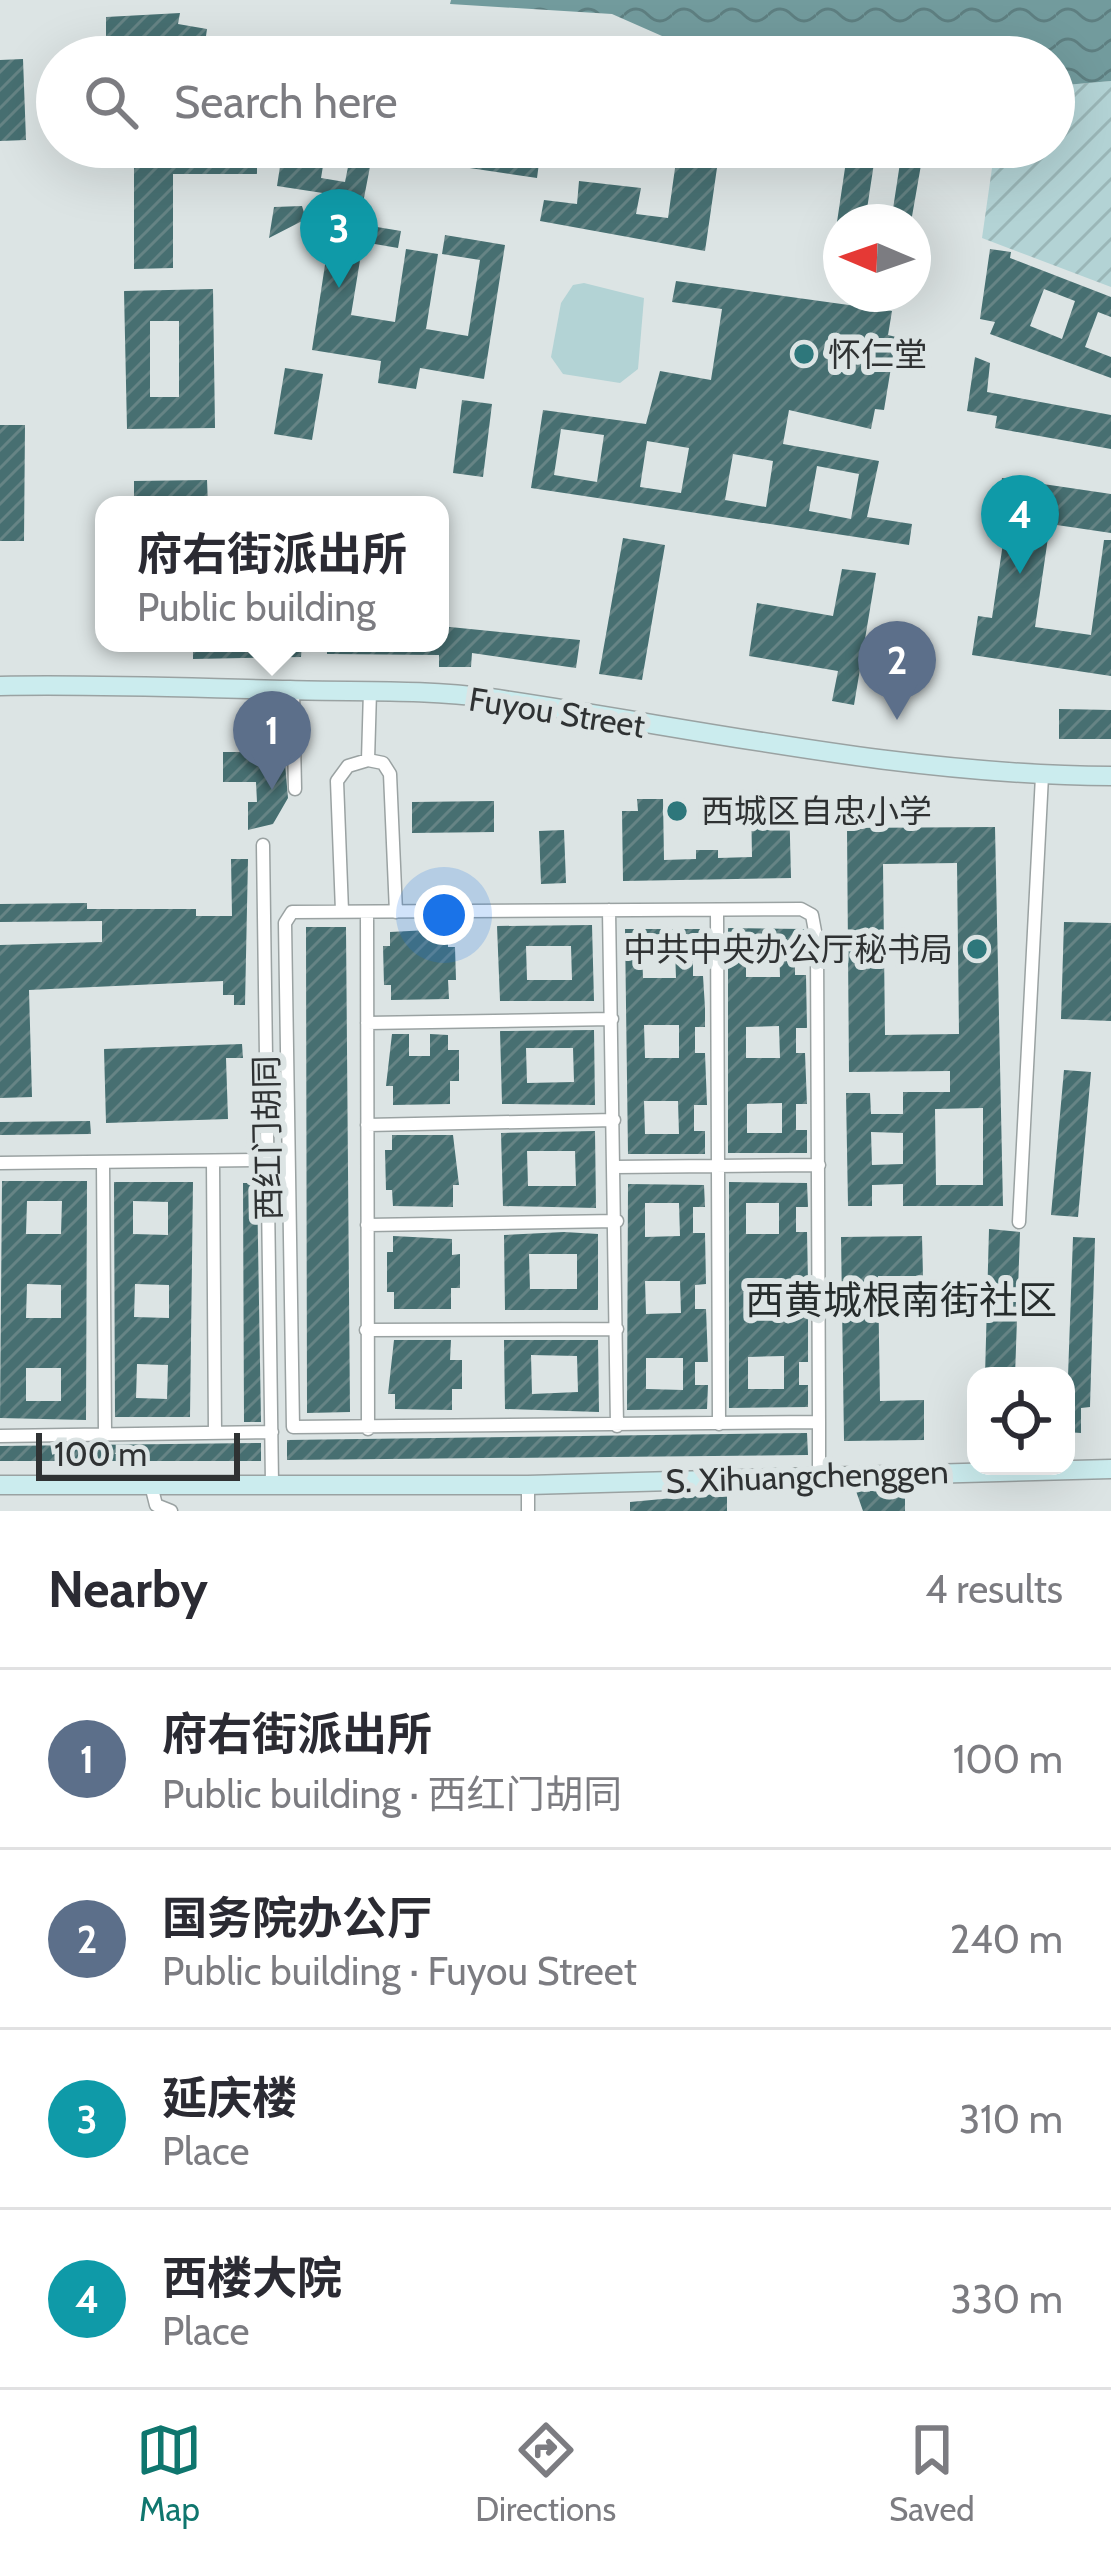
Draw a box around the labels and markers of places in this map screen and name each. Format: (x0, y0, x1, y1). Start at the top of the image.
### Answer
pin: 3 (300, 189, 378, 288)
place label: 怀仁堂 (828, 334, 927, 374)
marker: 怀仁堂 (791, 341, 817, 367)
pin: 4 (981, 475, 1059, 574)
pin: 2 (858, 621, 936, 720)
pin: 1 (233, 691, 311, 790)
place label: 西城区自忠小学 (701, 791, 932, 831)
marker: 西城区自忠小学 (664, 798, 690, 824)
place label: 中共中央办公厅秘书局 (623, 929, 953, 969)
marker: 中共中央办公厅秘书局 (964, 936, 990, 962)

